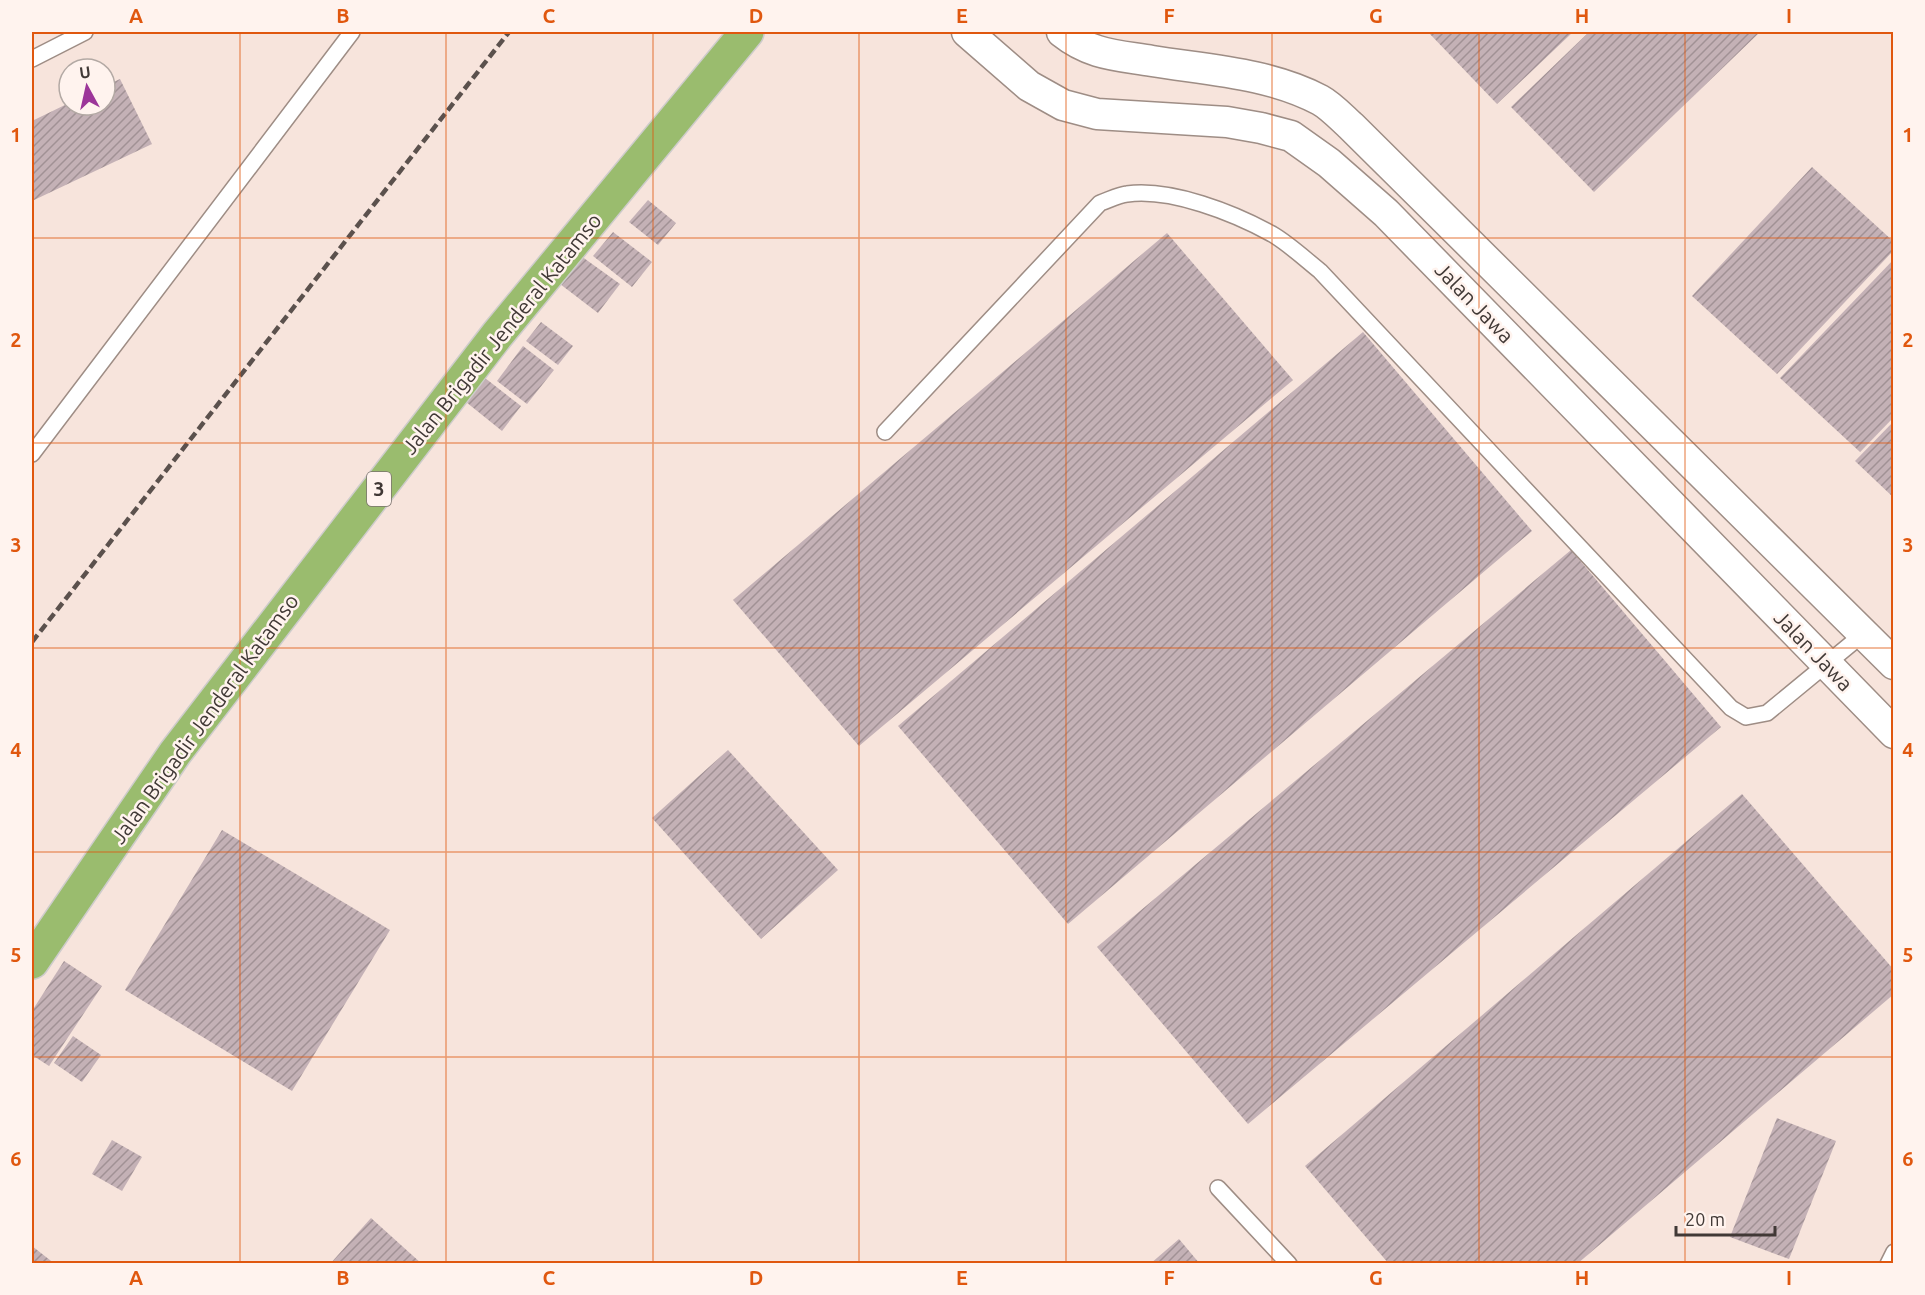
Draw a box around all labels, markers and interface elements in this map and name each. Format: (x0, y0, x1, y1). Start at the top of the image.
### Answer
text: A (129, 4, 143, 27)
text: B (336, 4, 350, 27)
text: C (543, 4, 556, 27)
text: D (749, 4, 763, 27)
text: E (956, 4, 968, 27)
text: F (1163, 4, 1175, 27)
text: G (1369, 4, 1383, 27)
text: H (1575, 4, 1589, 27)
text: I (1786, 4, 1792, 27)
north arrow (57, 57, 117, 117)
text: U (78, 62, 92, 82)
text: 1 (10, 123, 22, 146)
text: 1 (1902, 123, 1914, 146)
street label: Jalan Brigadir Jenderal Katamso (397, 208, 606, 459)
street label: Jalan Jawa (1431, 257, 1519, 347)
text: 2 (10, 328, 22, 351)
text: 2 (1902, 328, 1914, 351)
road number: 3 (367, 472, 391, 506)
text: 3 (10, 533, 22, 556)
text: 3 (1902, 533, 1914, 556)
street label: Jalan Brigadir Jenderal Katamso (106, 589, 303, 848)
street label: Jalan Jawa (1770, 605, 1858, 695)
text: 4 (10, 738, 22, 761)
text: 4 (1902, 738, 1914, 761)
text: 5 (10, 943, 22, 966)
text: 5 (1902, 943, 1914, 966)
text: 6 (10, 1147, 22, 1170)
text: 6 (1902, 1147, 1914, 1170)
scale bar (1676, 1199, 1775, 1237)
text: 20 m (1685, 1209, 1725, 1229)
text: A (129, 1266, 143, 1289)
text: B (336, 1266, 350, 1289)
text: C (543, 1266, 556, 1289)
text: D (749, 1266, 763, 1289)
text: E (956, 1266, 968, 1289)
text: F (1163, 1266, 1175, 1289)
text: G (1369, 1266, 1383, 1289)
text: H (1575, 1266, 1589, 1289)
text: I (1786, 1266, 1792, 1289)

